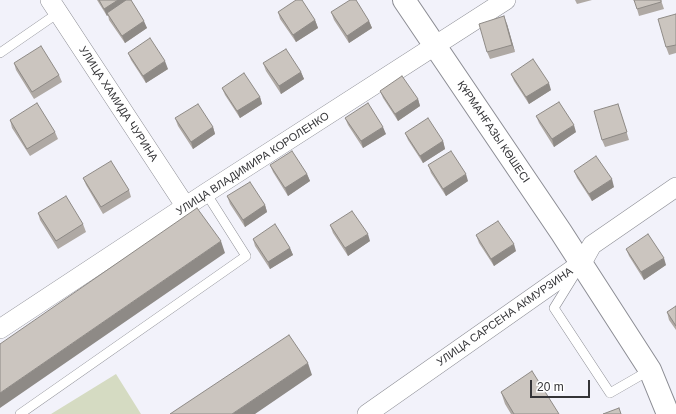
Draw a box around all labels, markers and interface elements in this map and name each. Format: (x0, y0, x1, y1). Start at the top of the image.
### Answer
street label: УЛИЦА ХАМИДА ЧУРИНА (76, 44, 160, 164)
street label: ҚҰРМАНҒАЗЫ КӨШЕСІ (454, 78, 532, 186)
street label: УЛИЦА ВЛАДИМИРА КОРОЛЕНКО (174, 110, 332, 218)
street label: УЛИЦА САРСЕНА АКМУРЗИНА (434, 265, 576, 369)
scale bar (532, 372, 592, 398)
text: 20 m (537, 380, 564, 394)

